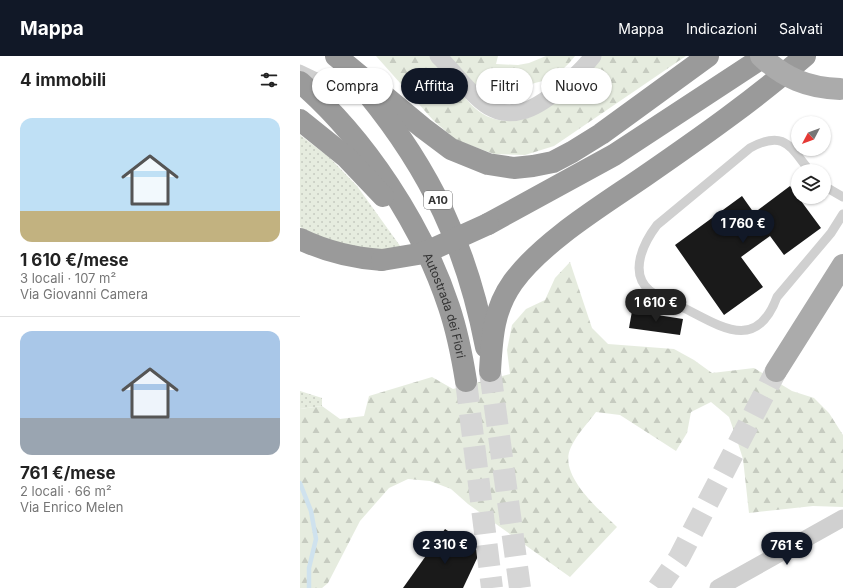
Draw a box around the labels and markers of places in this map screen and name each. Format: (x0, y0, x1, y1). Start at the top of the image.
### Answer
pin: 1 760 € (706, 210, 780, 244)
pin: 1 610 € (619, 289, 693, 323)
pin: 2 310 € (408, 531, 482, 565)
pin: 761 € (759, 532, 815, 566)

